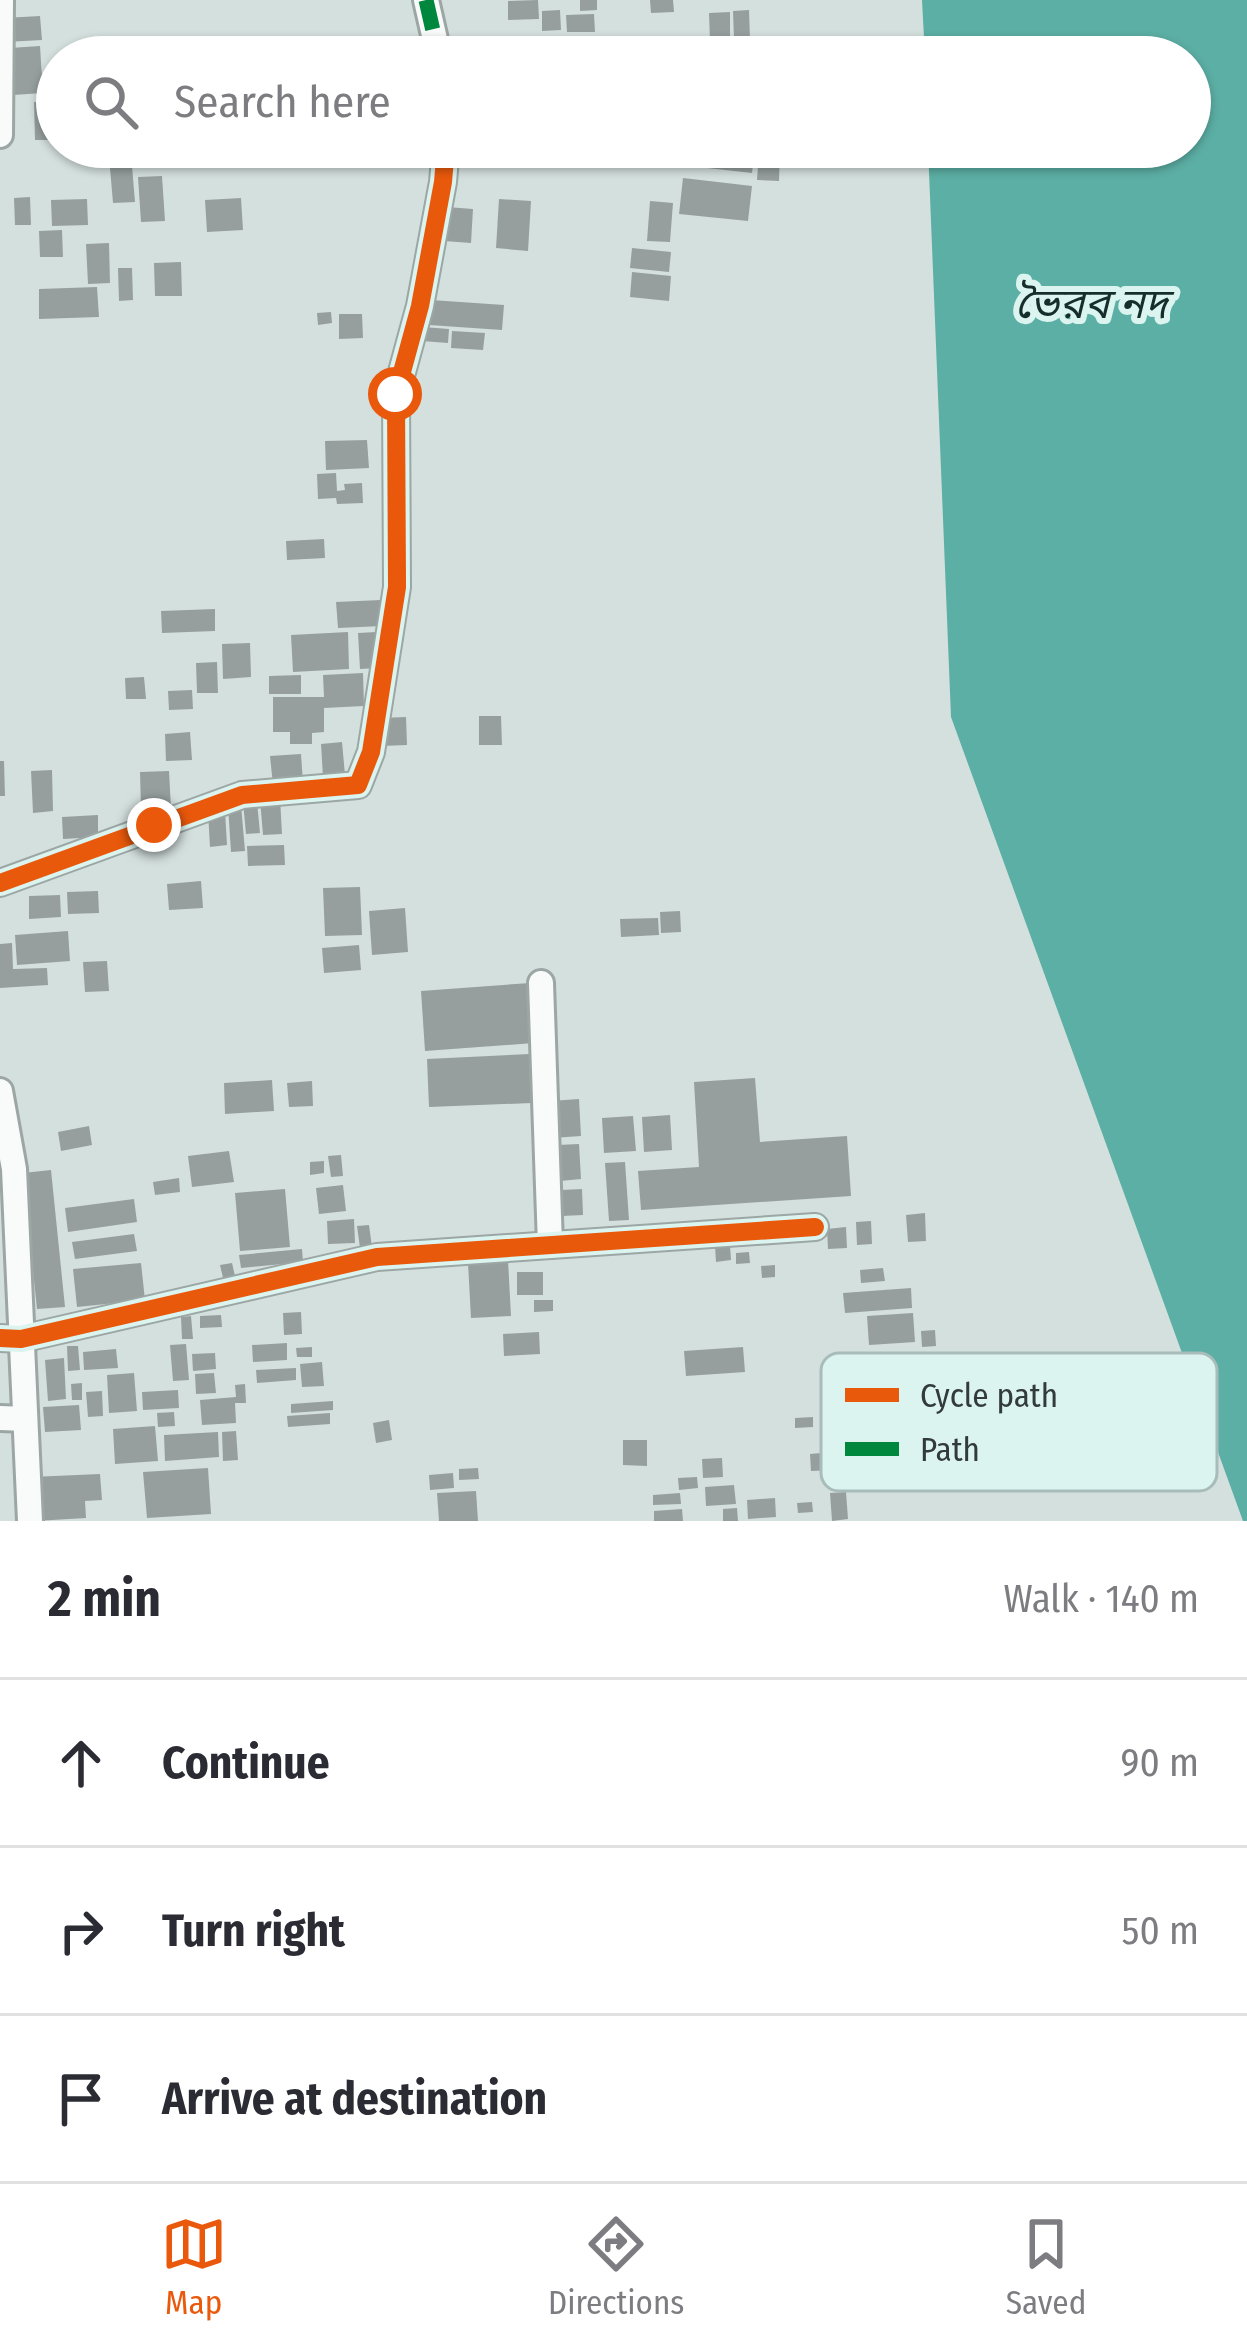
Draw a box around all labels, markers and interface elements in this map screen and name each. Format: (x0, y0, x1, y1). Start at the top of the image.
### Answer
search box (36, 36, 1211, 168)
icon: search (78, 69, 144, 135)
text: Search here (174, 75, 391, 129)
water label: ভৈরব নদ (1015, 279, 1175, 329)
route start (368, 367, 422, 421)
route end (127, 798, 181, 852)
legend (821, 1353, 1217, 1491)
text: Cycle path (920, 1376, 1058, 1416)
text: Path (920, 1430, 980, 1470)
text: 2 min (48, 1568, 161, 1630)
text: Walk · 140 m (1004, 1576, 1199, 1622)
icon: ahead (48, 1730, 114, 1796)
text: Continue (162, 1736, 330, 1790)
text: 90 m (1121, 1740, 1199, 1786)
icon: right (48, 1898, 114, 1964)
text: Turn right (162, 1904, 345, 1958)
text: 50 m (1122, 1908, 1199, 1954)
icon: arrive (48, 2066, 114, 2132)
text: Arrive at destination (162, 2072, 547, 2126)
tab: Map (161, 2211, 227, 2323)
tab: Directions (548, 2211, 684, 2323)
tab: Saved (1006, 2211, 1086, 2323)

